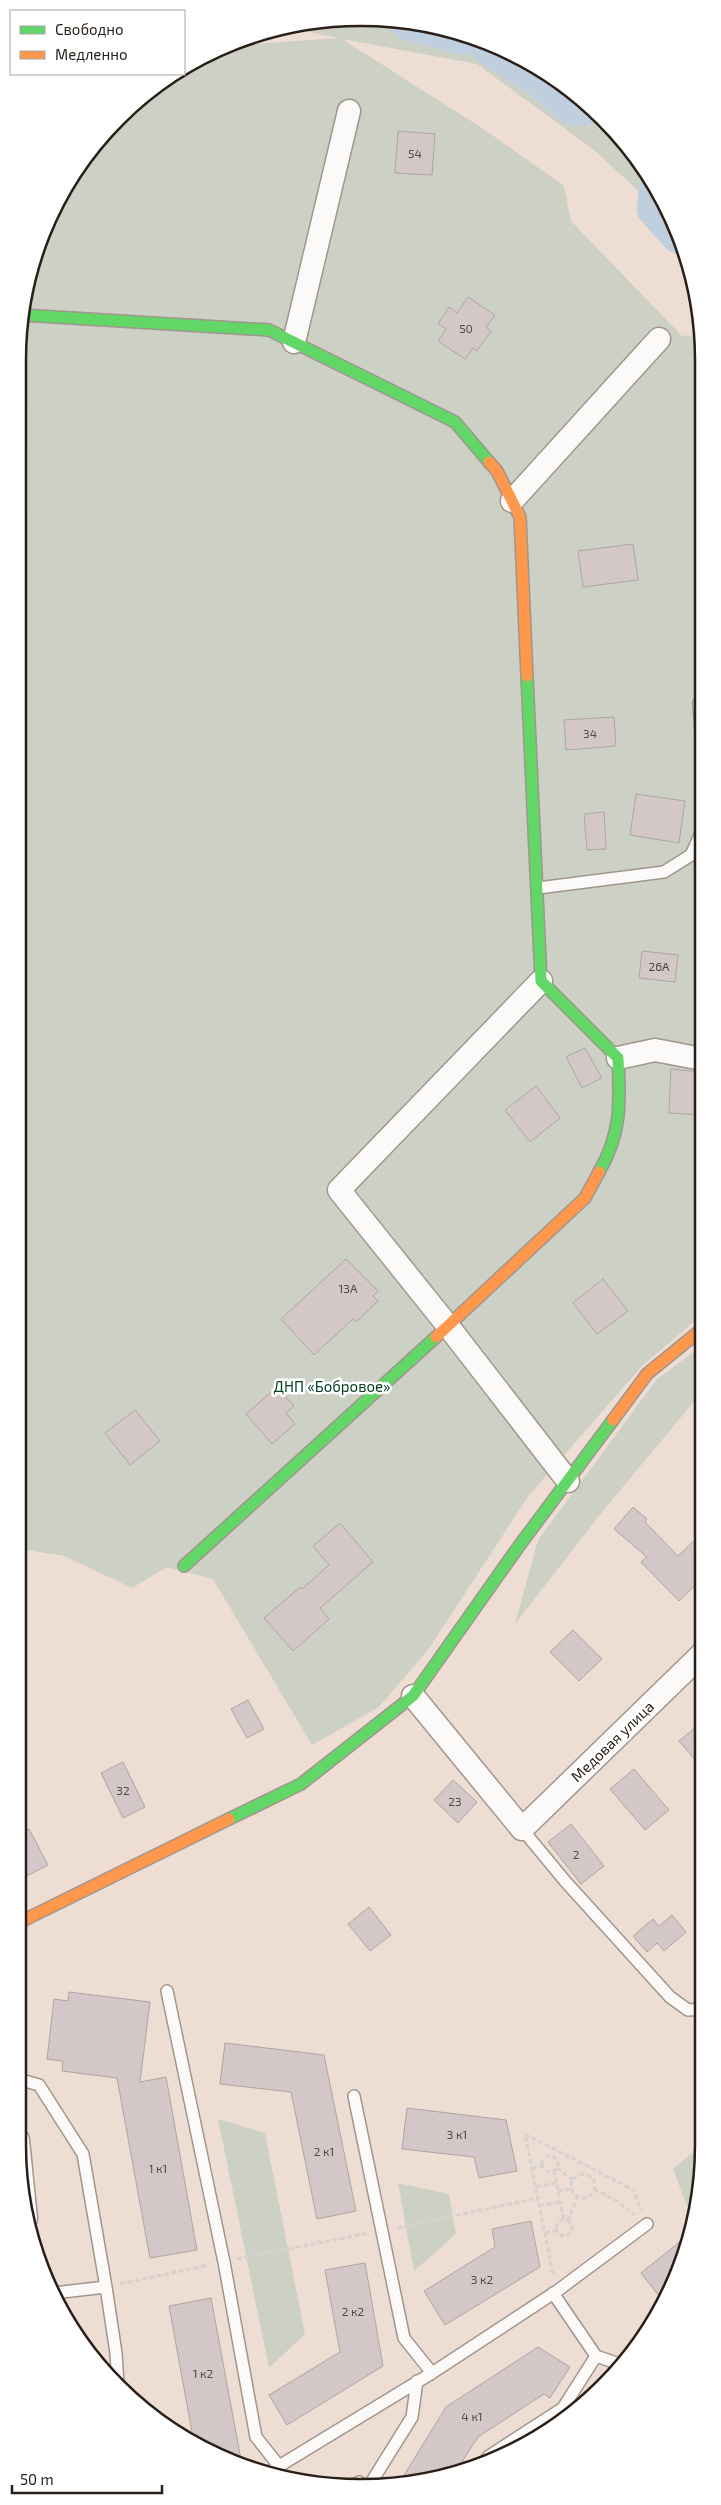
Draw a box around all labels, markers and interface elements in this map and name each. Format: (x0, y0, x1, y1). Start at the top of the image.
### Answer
legend (10, 10, 185, 75)
text: Свободно (55, 20, 124, 38)
text: Медленно (55, 45, 128, 63)
house number: 54 (408, 146, 422, 160)
house number: 50 (459, 321, 473, 335)
house number: 34 (583, 726, 597, 740)
house number: 26А (648, 959, 670, 973)
house number: 13А (339, 1281, 358, 1295)
park label: ДНП «Бобровое» (274, 1377, 390, 1395)
street label: Медовая улица (567, 1697, 658, 1786)
house number: 32 (116, 1783, 130, 1797)
house number: 23 (448, 1794, 462, 1808)
house number: 2 (573, 1847, 580, 1861)
house number: 3 к1 (447, 2127, 467, 2141)
house number: 2 к1 (314, 2144, 334, 2158)
house number: 1 к1 (149, 2161, 167, 2175)
house number: 3 к2 (471, 2272, 494, 2286)
house number: 2 к2 (342, 2304, 365, 2318)
house number: 1 к2 (193, 2366, 214, 2380)
house number: 4 к1 (461, 2409, 483, 2423)
scale bar (12, 2462, 162, 2494)
text: 50 m (20, 2470, 54, 2488)

